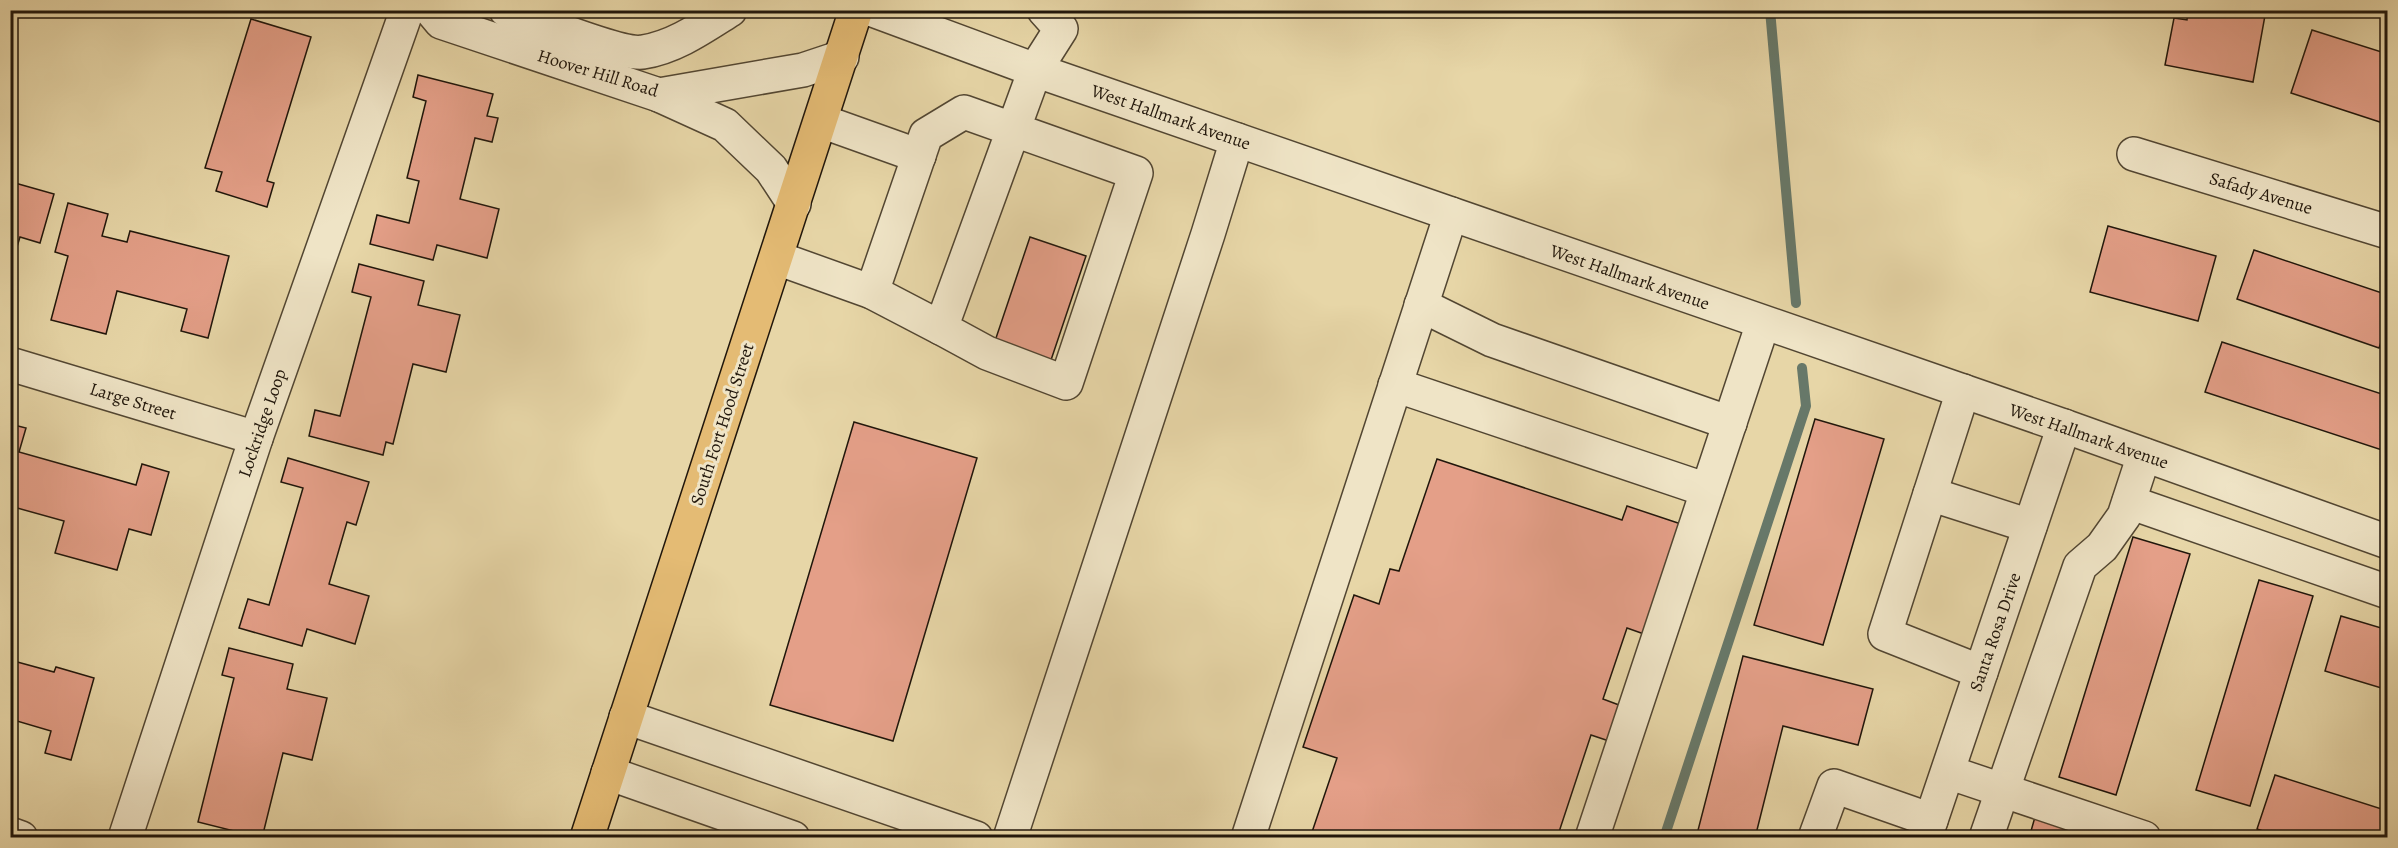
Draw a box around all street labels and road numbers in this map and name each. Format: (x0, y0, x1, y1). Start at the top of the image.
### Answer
street label: Hoover Hill Road (535, 43, 662, 103)
street label: West Hallmark Avenue (1087, 78, 1254, 156)
street label: Safady Avenue (2207, 166, 2315, 220)
street label: West Hallmark Avenue (1546, 238, 1713, 316)
street label: South Fort Hood Street (684, 340, 760, 508)
street label: Lockridge Loop (232, 365, 292, 481)
street label: Large Street (87, 376, 179, 426)
street label: West Hallmark Avenue (2005, 397, 2172, 475)
street label: Santa Rosa Drive (1963, 569, 2027, 695)

